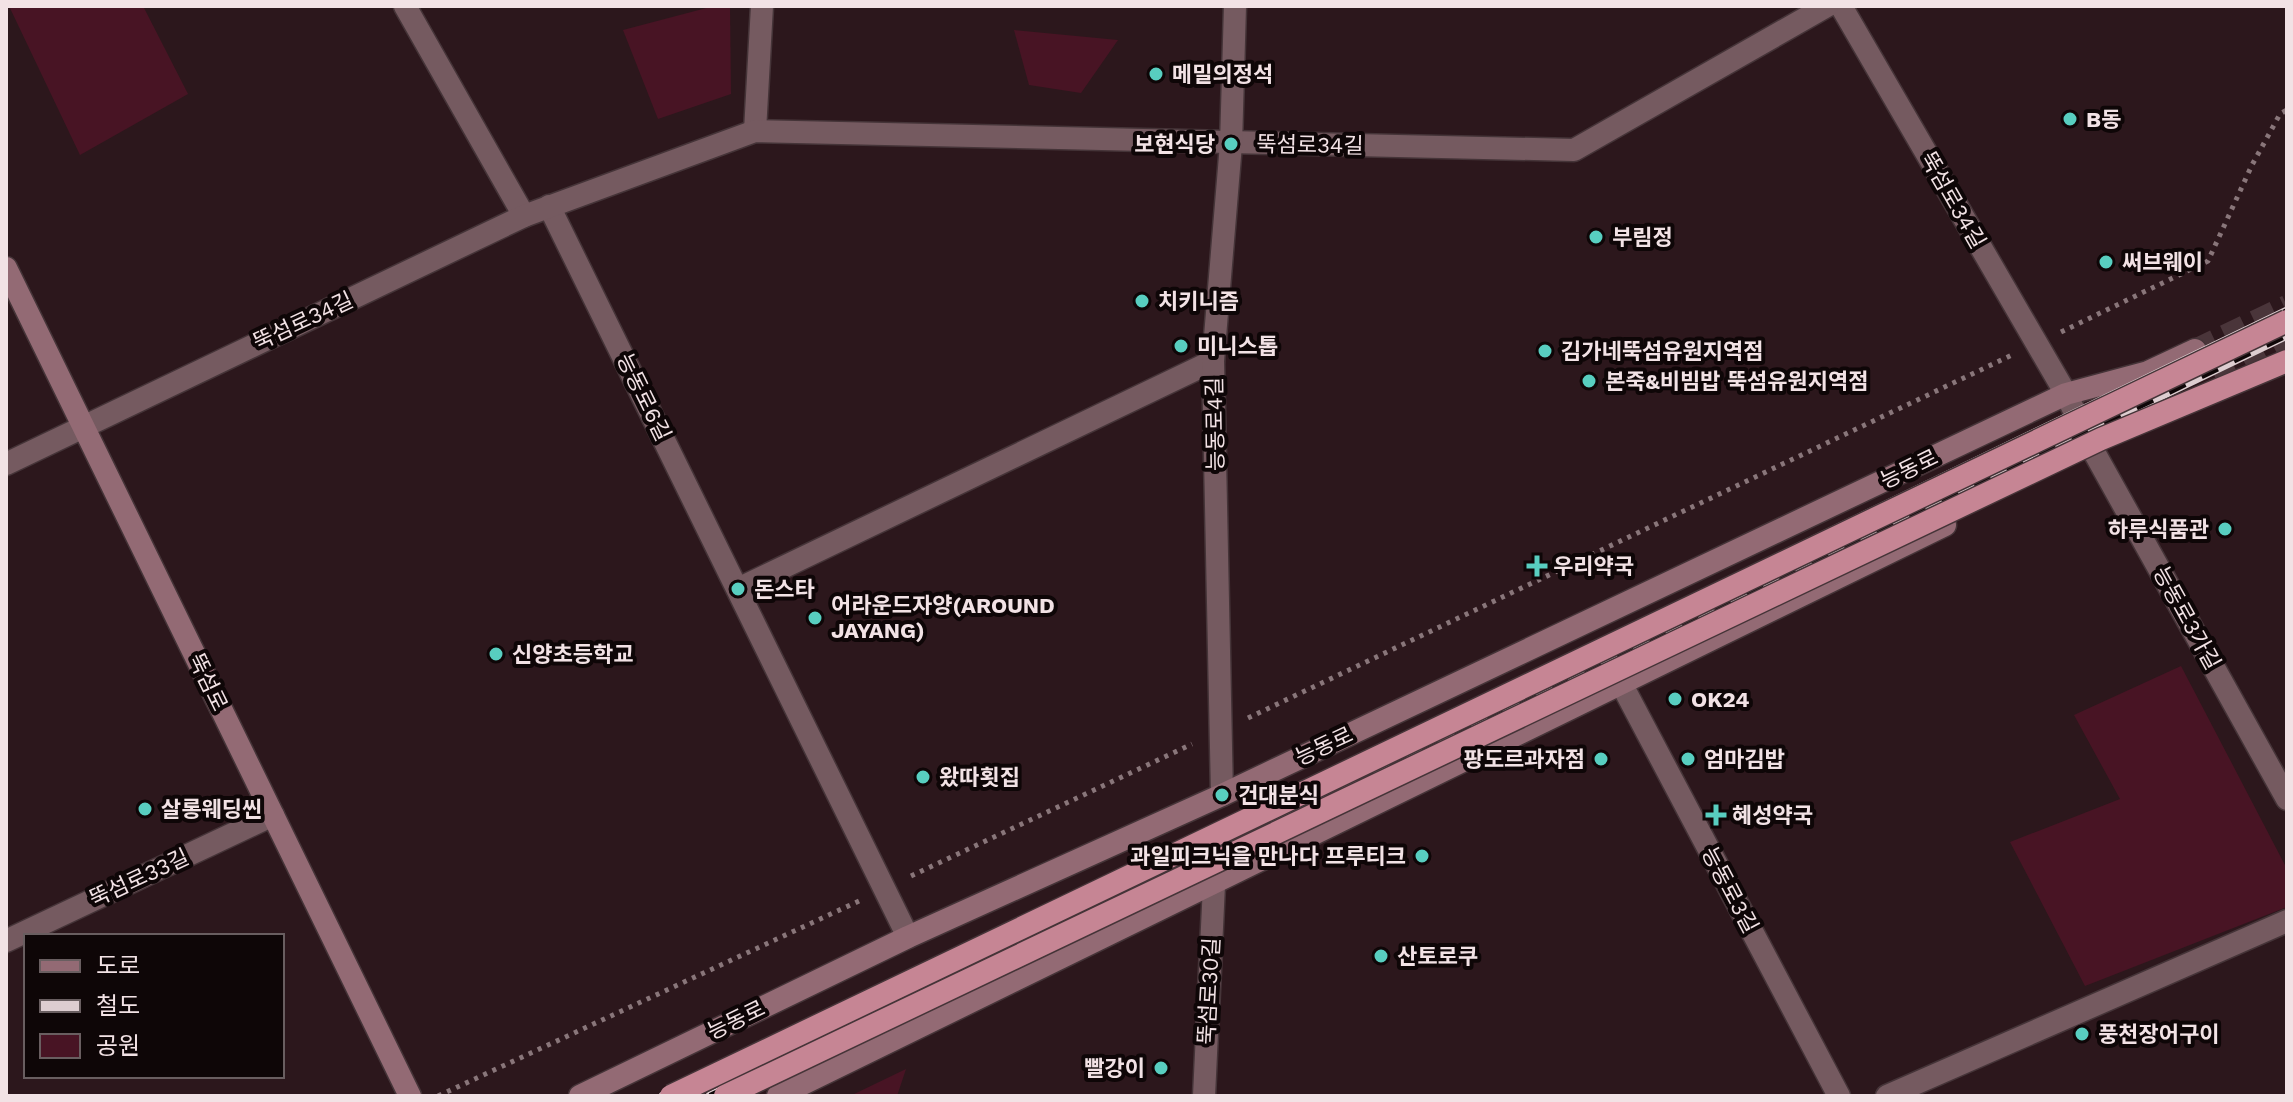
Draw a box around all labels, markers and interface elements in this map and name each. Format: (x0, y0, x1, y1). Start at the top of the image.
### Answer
place label: 메밀의정석 (1172, 62, 1273, 87)
marker: 메밀의정석 (1147, 65, 1165, 83)
place label: B동 (2086, 107, 2121, 132)
marker: B동 (2061, 110, 2079, 128)
place label: 보현식당 (1134, 132, 1215, 157)
street label: 뚝섬로34길 (1256, 132, 1364, 158)
marker: 보현식당 (1222, 135, 1240, 153)
street label: 뚝섬로34길 (1915, 147, 1991, 253)
place label: 부림정 (1612, 225, 1673, 250)
marker: 부림정 (1587, 228, 1605, 246)
place label: 써브웨이 (2122, 250, 2203, 275)
marker: 써브웨이 (2097, 253, 2115, 271)
street label: 뚝섬로34길 (249, 287, 357, 355)
place label: 치키니즘 (1158, 289, 1239, 314)
marker: 치키니즘 (1133, 292, 1151, 310)
place label: 미니스톱 (1197, 334, 1278, 359)
marker: 미니스톱 (1172, 337, 1190, 355)
place label: 김가네뚝섬유원지역점 (1561, 339, 1763, 364)
marker: 김가네뚝섬유원지역점 (1536, 342, 1554, 360)
street label: 능동로6길 (612, 349, 676, 445)
place label: 본죽&비빔밥 뚝섬유원지역점 (1605, 369, 1868, 394)
marker: 본죽&비빔밥 뚝섬유원지역점 (1580, 372, 1598, 390)
street label: 능동로4길 (1202, 377, 1228, 471)
street label: 능동로 (1876, 444, 1942, 494)
place label: 하루식품관 (2108, 517, 2209, 542)
marker: 하루식품관 (2216, 520, 2234, 538)
place label: 우리약국 (1553, 554, 1634, 579)
marker: 우리약국 (1528, 557, 1546, 575)
street label: 능동로3가길 (2148, 562, 2226, 674)
place label: 돈스타 (754, 577, 815, 602)
marker: 돈스타 (729, 580, 747, 598)
place label: 어라운드자양(AROUND JAYANG) (831, 593, 1055, 643)
marker: 어라운드자양(AROUND JAYANG) (806, 609, 824, 627)
place label: 신양초등학교 (512, 642, 633, 667)
marker: 신양초등학교 (487, 645, 505, 663)
street label: 뚝섬로 (183, 649, 233, 715)
place label: OK24 (1691, 687, 1750, 712)
marker: OK24 (1666, 690, 1684, 708)
street label: 능동로 (1291, 722, 1357, 770)
place label: 팡도르과자점 (1464, 747, 1585, 772)
place label: 엄마김밥 (1704, 747, 1785, 772)
marker: 팡도르과자점 (1592, 750, 1610, 768)
marker: 엄마김밥 (1679, 750, 1697, 768)
place label: 왔따횟집 (939, 765, 1020, 790)
marker: 왔따횟집 (914, 768, 932, 786)
place label: 건대분식 (1238, 783, 1319, 808)
marker: 건대분식 (1213, 786, 1231, 804)
place label: 살롱웨딩씬 (161, 797, 262, 822)
marker: 살롱웨딩씬 (136, 800, 154, 818)
place label: 혜성약국 (1732, 803, 1813, 828)
marker: 혜성약국 (1707, 806, 1725, 824)
street label: 능동로3길 (1697, 843, 1763, 937)
street label: 뚝섬로33길 (85, 844, 193, 912)
place label: 과일피크닉을 만나다 프루티크 (1130, 844, 1406, 869)
marker: 과일피크닉을 만나다 프루티크 (1413, 847, 1431, 865)
legend (24, 934, 284, 1078)
street label: 뚝섬로30길 (1194, 937, 1224, 1045)
place label: 산토로쿠 (1397, 944, 1478, 969)
marker: 산토로쿠 (1372, 947, 1390, 965)
text: 도로 (96, 952, 140, 980)
text: 철도 (96, 992, 140, 1020)
street label: 능동로 (703, 995, 769, 1045)
place label: 풍천장어구이 (2098, 1022, 2219, 1047)
marker: 풍천장어구이 (2073, 1025, 2091, 1043)
text: 공원 (96, 1032, 140, 1060)
place label: 빨강이 (1084, 1056, 1145, 1081)
marker: 빨강이 (1152, 1059, 1170, 1077)

